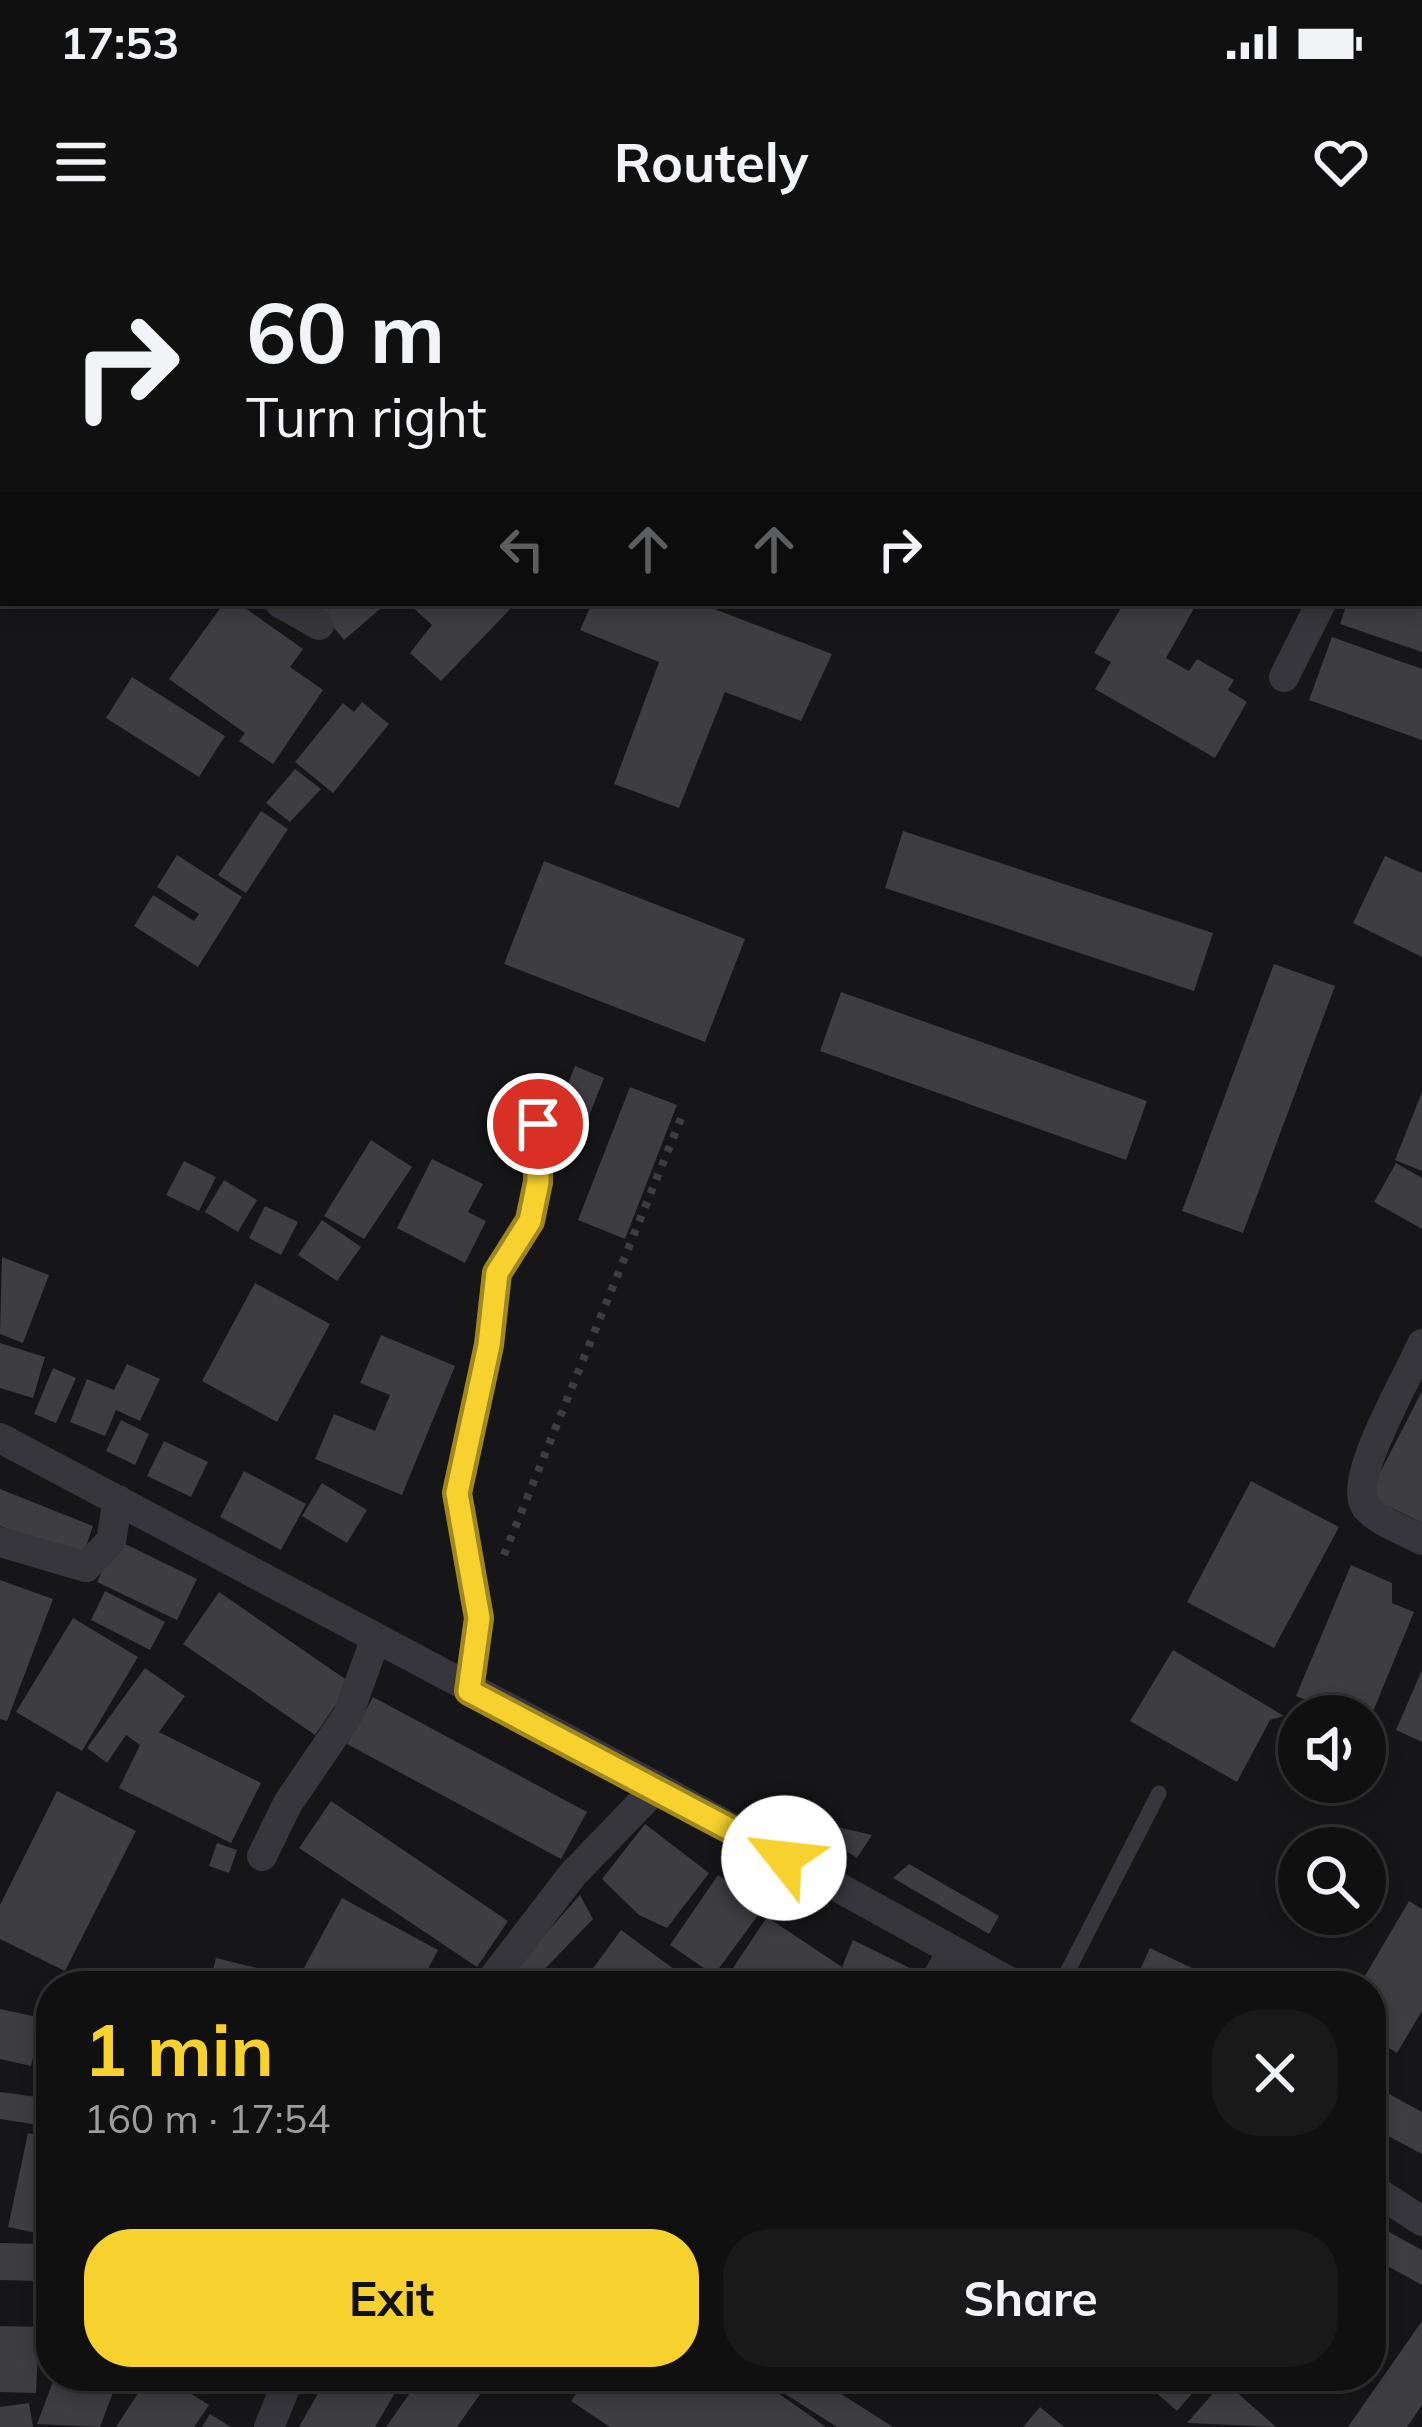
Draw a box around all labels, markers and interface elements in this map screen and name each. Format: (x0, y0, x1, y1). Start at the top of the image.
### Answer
text: 17:53 (60, 14, 179, 70)
text: Routely (614, 128, 808, 196)
icon: menu (48, 129, 114, 195)
icon: heart (1308, 129, 1374, 195)
text: 60 m (246, 279, 445, 384)
icon: right (48, 288, 204, 444)
text: Turn right (246, 383, 487, 451)
icon: left (489, 516, 555, 582)
icon: ahead (615, 516, 681, 582)
icon: ahead (741, 516, 807, 582)
icon: right (867, 516, 933, 582)
pin (487, 1073, 589, 1175)
icon: arrive (505, 1091, 571, 1157)
map controls (1278, 1695, 1386, 1935)
button: sound (1278, 1695, 1386, 1803)
position arrow (721, 1795, 847, 1921)
button: search (1278, 1827, 1386, 1935)
text: 1 min (84, 2004, 274, 2094)
button: close (1212, 2010, 1338, 2136)
text: 160 m · 17:54 (84, 2094, 330, 2143)
button: Exit (84, 2229, 699, 2367)
button: Share (723, 2229, 1338, 2367)

